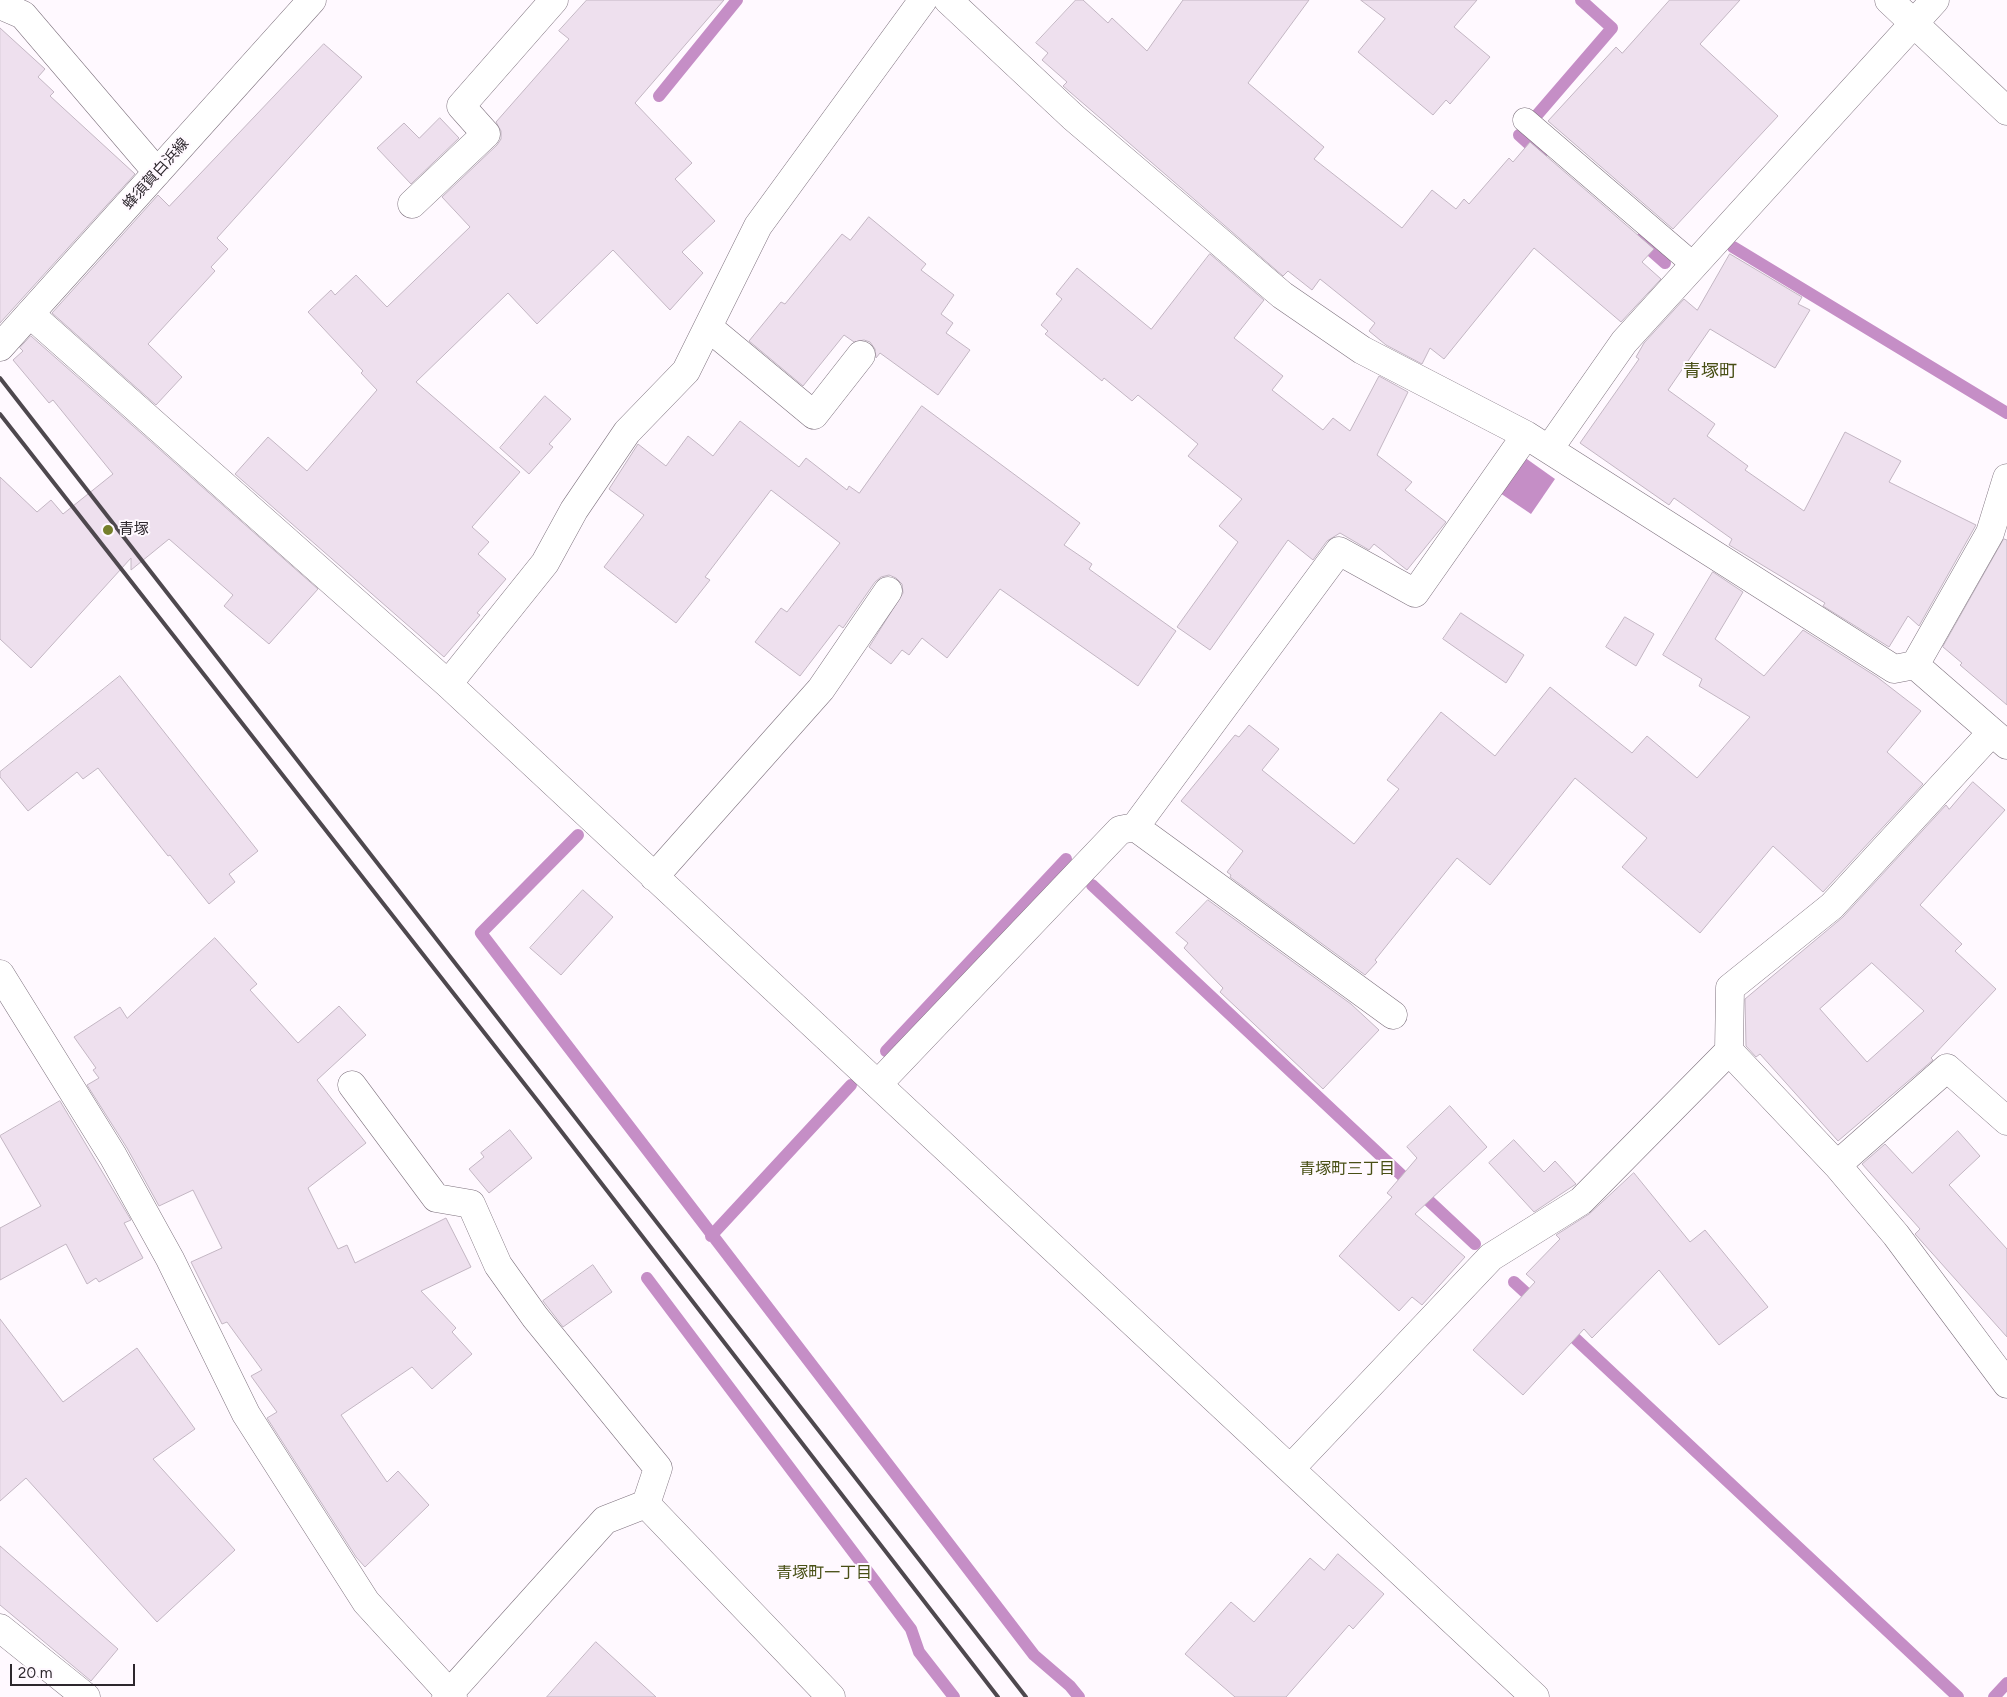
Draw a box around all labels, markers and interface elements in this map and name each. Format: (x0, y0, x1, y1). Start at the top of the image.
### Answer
street label: 蜂須賀白浜線 (119, 135, 193, 213)
district label: 青塚町 (1683, 361, 1737, 383)
place label: 青塚 (119, 521, 149, 539)
marker: 青塚 (101, 523, 115, 537)
district label: 青塚町三丁目 (1299, 1159, 1395, 1179)
district label: 青塚町一丁目 (776, 1563, 872, 1583)
scale bar (12, 1654, 138, 1686)
text: 20 m (18, 1664, 52, 1682)

